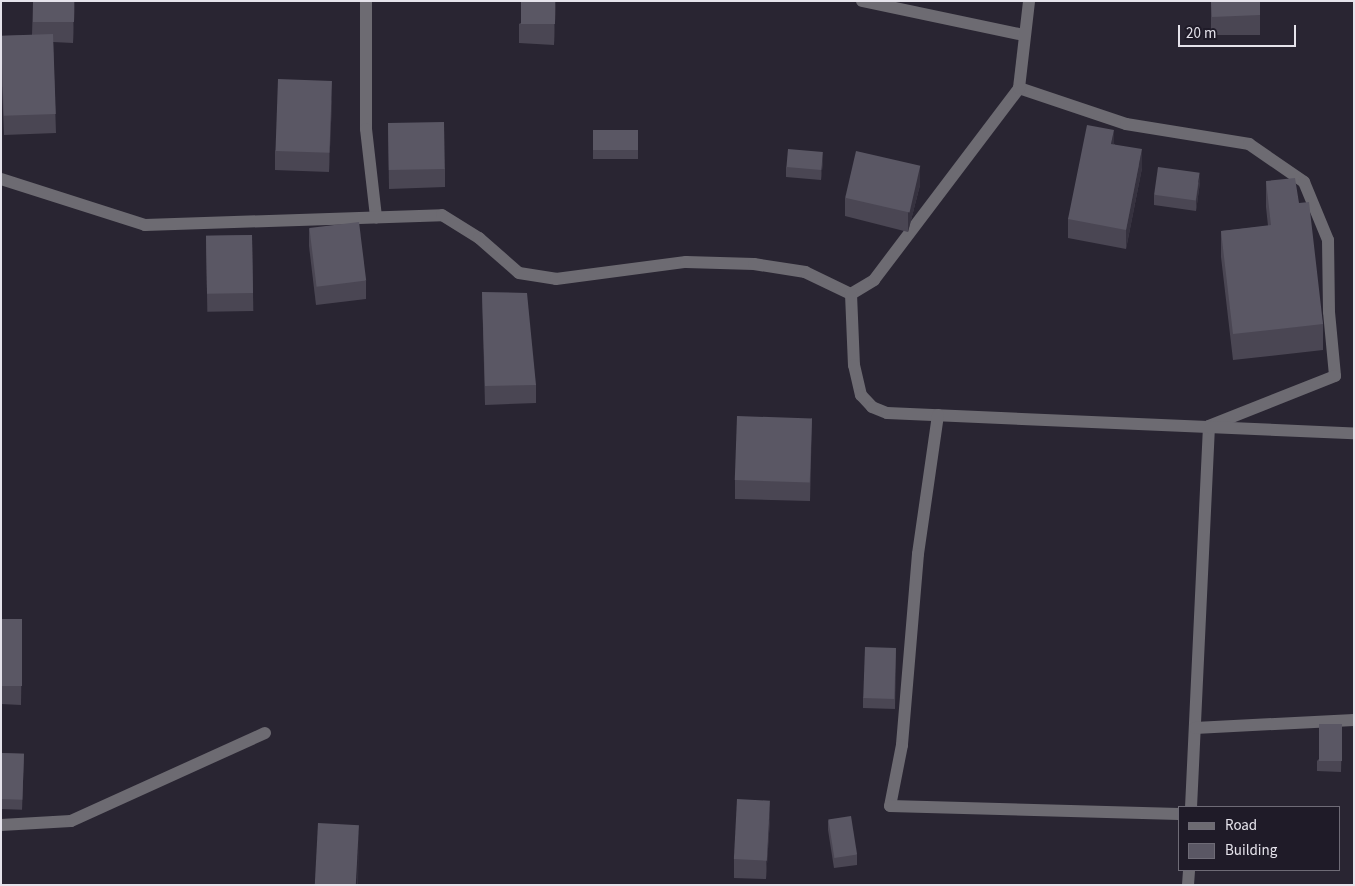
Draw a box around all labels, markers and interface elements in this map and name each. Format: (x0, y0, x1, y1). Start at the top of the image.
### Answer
scale bar (1180, 15, 1298, 47)
text: 20 m (1186, 23, 1216, 44)
legend (1178, 806, 1340, 871)
text: Road (1225, 815, 1257, 836)
text: Building (1225, 840, 1277, 861)

